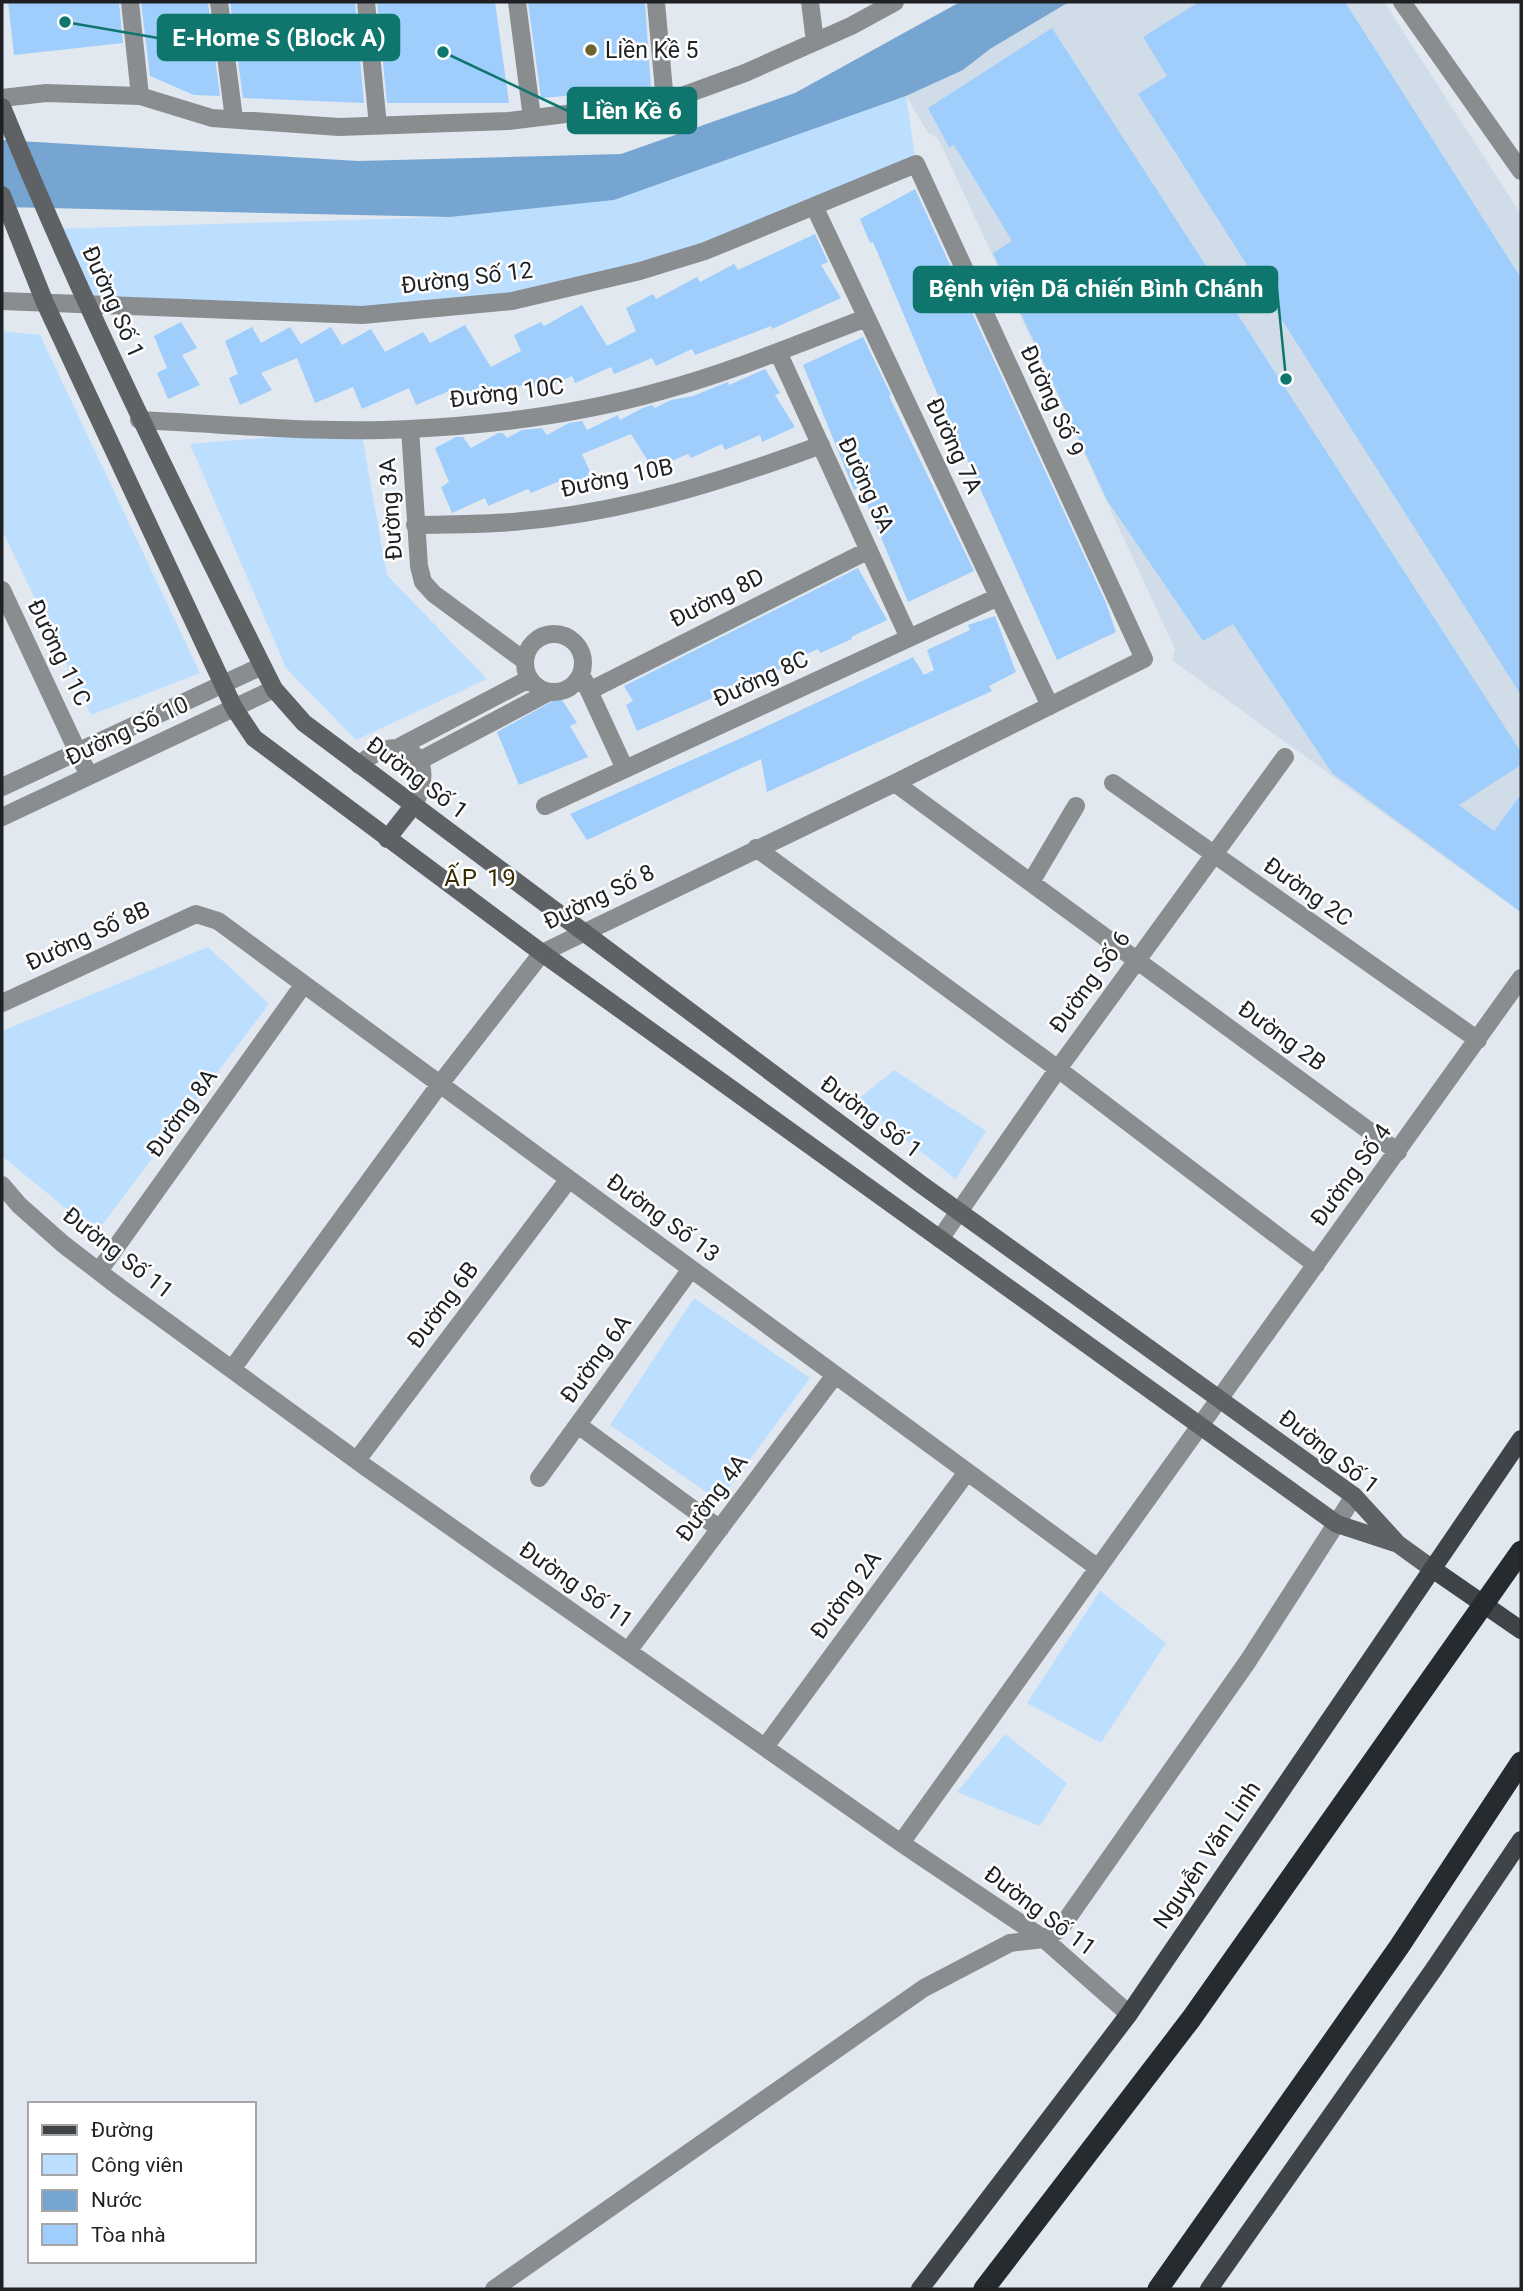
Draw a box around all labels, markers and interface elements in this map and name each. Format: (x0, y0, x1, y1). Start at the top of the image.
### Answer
callout: E-Home S (Block A) (158, 15, 399, 60)
text: E-Home S (Block A) (172, 24, 386, 52)
place label: Liền Kề 5 (605, 37, 699, 64)
marker: Liền Kề 5 (583, 42, 599, 58)
callout: Liền Kề 6 (568, 88, 696, 133)
text: Liền Kề 6 (582, 97, 682, 125)
street label: Đường Số 1 (76, 242, 150, 362)
street label: Đường Số 12 (400, 257, 534, 299)
callout: Bệnh viện Dã chiến Bình Chánh (914, 267, 1277, 312)
text: Bệnh viện Dã chiến Bình Chánh (929, 275, 1263, 303)
street label: Đường Số 9 (1015, 341, 1089, 461)
street label: Đường 10C (448, 373, 566, 413)
street label: Đường 7A (920, 394, 988, 498)
street label: Đường 5A (832, 433, 900, 537)
street label: Đường 10B (558, 453, 676, 503)
street label: Đường 3A (374, 457, 408, 561)
street label: Đường 8D (665, 563, 769, 633)
street label: Đường 11C (22, 595, 96, 711)
street label: Đường 8C (709, 645, 813, 713)
street label: Đường Số 10 (61, 691, 193, 771)
street label: Đường Số 1 (361, 731, 473, 825)
street label: Đường 2C (1258, 852, 1358, 932)
street label: Đường Số 8 (539, 859, 659, 935)
district label: ẤP 19 (444, 862, 518, 892)
street label: Đường Số 8B (22, 895, 154, 977)
street label: Đường Số 6 (1044, 926, 1136, 1038)
street label: Đường 2B (1233, 995, 1331, 1077)
street label: Đường 8A (141, 1064, 223, 1162)
street label: Đường Số 1 (815, 1070, 927, 1164)
street label: Đường Số 4 (1305, 1119, 1397, 1231)
street label: Đường Số 13 (601, 1168, 725, 1268)
street label: Đường Số 11 (57, 1202, 179, 1304)
street label: Đường 6B (402, 1256, 484, 1354)
street label: Đường 6A (555, 1310, 637, 1408)
street label: Đường Số 1 (1274, 1405, 1384, 1499)
street label: Đường 4A (671, 1449, 753, 1547)
street label: Đường Số 11 (514, 1536, 638, 1634)
street label: Đường 2A (805, 1546, 887, 1644)
street label: Nguyễn Văn Linh (1148, 1776, 1266, 1934)
street label: Đường Số 11 (979, 1860, 1101, 1962)
legend (28, 2102, 256, 2263)
text: Đường (91, 2118, 153, 2142)
text: Công viên (91, 2153, 183, 2177)
text: Nước (91, 2188, 142, 2212)
text: Tòa nhà (91, 2223, 166, 2247)

